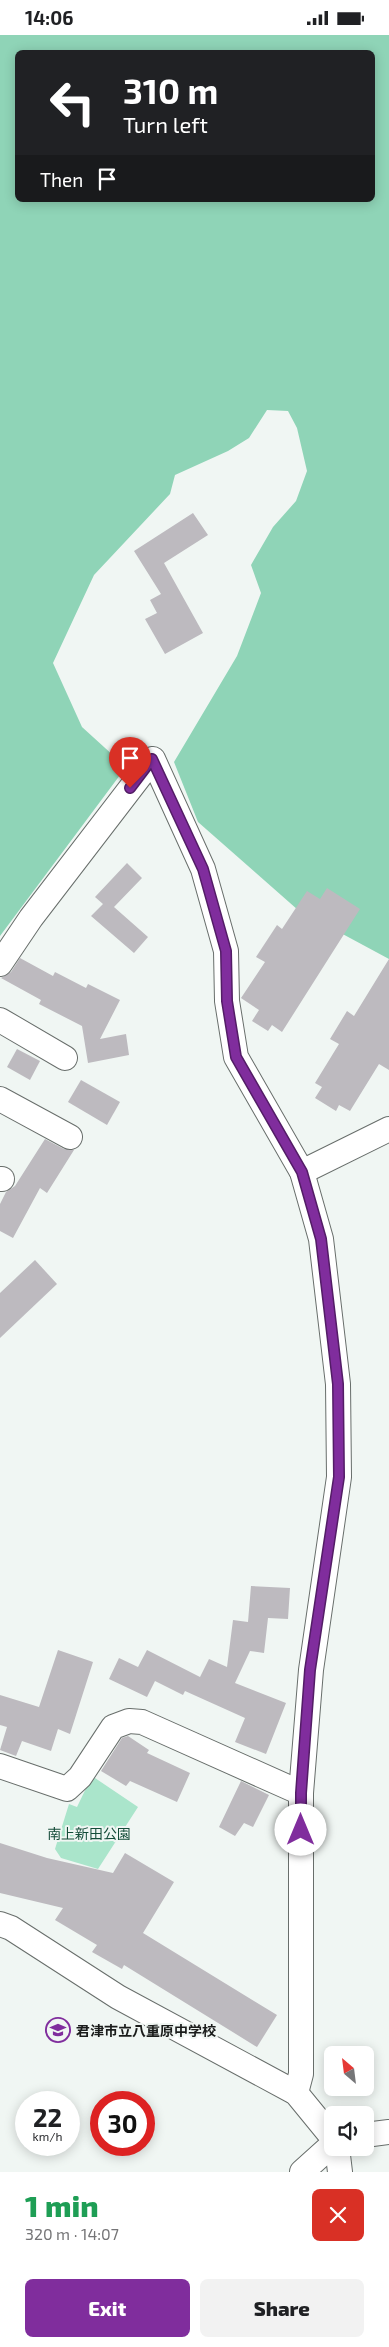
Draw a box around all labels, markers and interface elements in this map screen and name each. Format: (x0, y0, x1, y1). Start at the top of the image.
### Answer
text: 14:06 (25, 6, 73, 29)
text: 310 m (123, 69, 218, 111)
icon: left (40, 70, 105, 135)
text: Turn left (123, 111, 208, 137)
icon: arrive (93, 165, 121, 193)
text: Then (40, 168, 83, 191)
pin (109, 737, 151, 788)
icon: arrive (116, 744, 144, 772)
position arrow (274, 1803, 326, 1855)
park label: 南上新田公園 (47, 1825, 131, 1842)
school or university icon: 君津市立八重原中学校 (45, 2017, 71, 2043)
place label: 君津市立八重原中学校 (76, 2022, 216, 2039)
north arrow (324, 2046, 374, 2096)
map controls (324, 2046, 374, 2156)
speed limit sign: 30 (90, 2091, 155, 2156)
text: 22 (33, 2102, 62, 2132)
button: sound (324, 2106, 374, 2156)
text: km/h (33, 2129, 62, 2143)
text: 1 min (25, 2187, 99, 2223)
button: close (312, 2189, 364, 2241)
text: 320 m · 14:07 (25, 2224, 119, 2243)
button: Exit (25, 2279, 190, 2337)
button: Share (200, 2279, 364, 2337)

